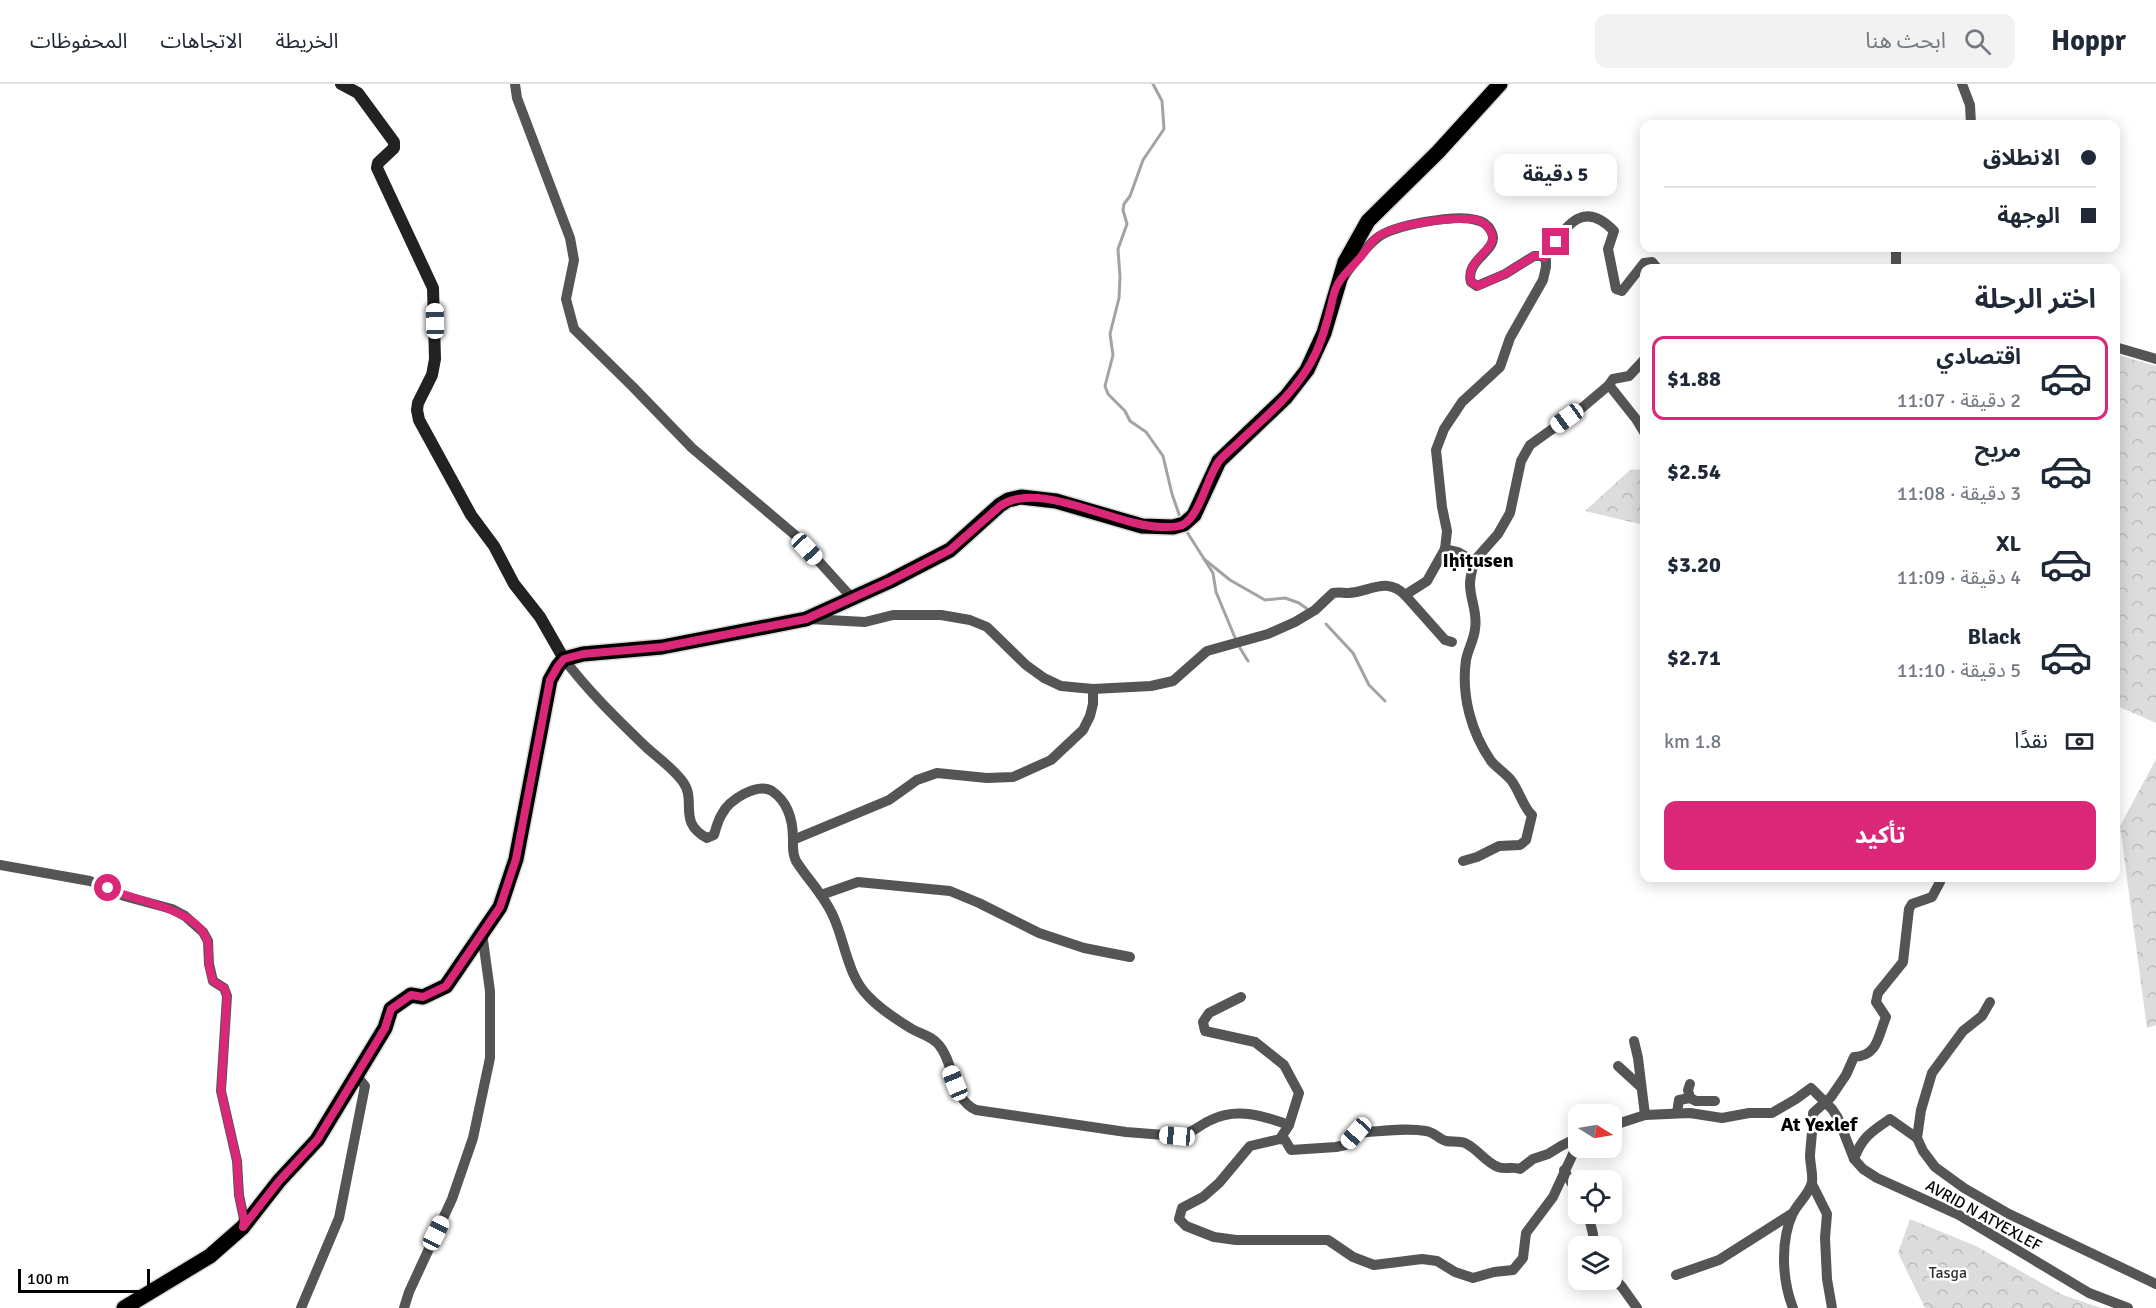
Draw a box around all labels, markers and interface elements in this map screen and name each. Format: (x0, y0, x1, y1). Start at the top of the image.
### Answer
search box (1595, 14, 2015, 68)
text: Hoppr (2051, 24, 2126, 58)
icon: search (1961, 25, 1994, 58)
text: ابحث هنا (1865, 27, 1946, 54)
text: المحفوظات (30, 28, 127, 54)
text: الاتجاهات (160, 28, 242, 54)
text: الخريطة (275, 28, 338, 54)
text: الانطلاق (1983, 144, 2060, 171)
callout: 5 دقيقة (1494, 155, 1618, 197)
text: 5 دقيقة (1523, 162, 1588, 187)
text: الوجهة (1997, 202, 2060, 229)
route end (1542, 228, 1569, 255)
text: اختر الرحلة (1975, 283, 2096, 316)
car (426, 303, 444, 339)
text: اقتصادي (1936, 343, 2021, 370)
icon: car (2039, 351, 2093, 405)
text: $1.88 (1667, 365, 1721, 392)
text: 2 دقيقة · 11:07 (1897, 388, 2021, 413)
car (1547, 400, 1587, 436)
text: مريح (1975, 436, 2021, 463)
icon: car (2039, 444, 2093, 498)
text: $2.54 (1667, 458, 1721, 485)
text: 3 دقيقة · 11:08 (1897, 481, 2021, 506)
car (788, 530, 826, 568)
text: XL (1996, 530, 2021, 557)
icon: car (2039, 537, 2093, 591)
district label: Iḥiṭusen (1442, 548, 1514, 573)
text: $3.20 (1667, 551, 1721, 578)
text: 4 دقيقة · 11:09 (1897, 565, 2021, 590)
text: Black (1967, 623, 2021, 650)
icon: car (2039, 630, 2093, 684)
text: $2.71 (1667, 644, 1721, 671)
text: 5 دقيقة · 11:10 (1897, 658, 2021, 683)
icon: cash (2063, 725, 2096, 758)
text: نقدًا (2014, 727, 2048, 754)
text: 1.8 km (1664, 729, 1721, 754)
button: تأكيد (1664, 801, 2096, 870)
route start (94, 874, 121, 901)
car (940, 1063, 970, 1103)
north arrow (1568, 1104, 1622, 1158)
map controls (1568, 1104, 1622, 1290)
district label: At Yexlef (1781, 1112, 1859, 1137)
car (1337, 1114, 1375, 1152)
car (1158, 1125, 1196, 1147)
button: locate (1568, 1170, 1622, 1224)
street label: AVRID N ATYEXLEF (1922, 1176, 2045, 1256)
car (420, 1213, 452, 1253)
button: layers (1568, 1236, 1622, 1290)
park label: Tasga (1929, 1263, 1967, 1283)
scale bar (18, 1266, 150, 1294)
text: 100 m (27, 1269, 69, 1289)

